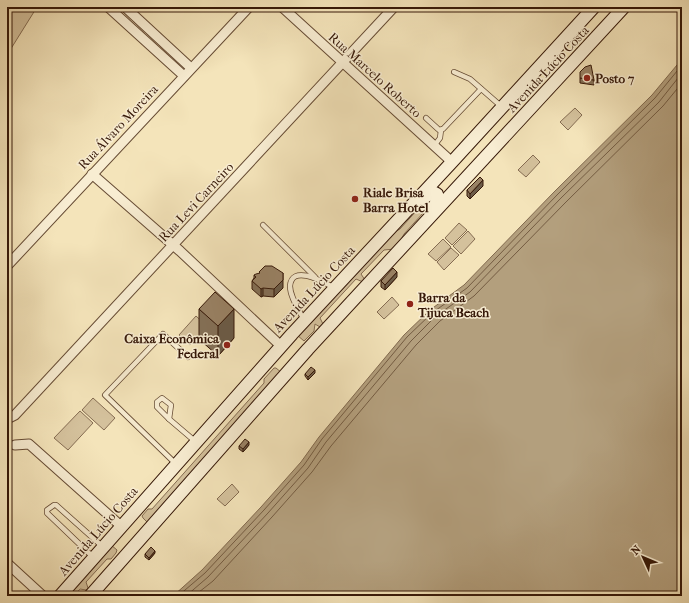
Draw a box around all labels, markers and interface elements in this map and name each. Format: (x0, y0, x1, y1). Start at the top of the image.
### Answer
street label: Avenida Lúcio Costa (503, 22, 593, 116)
street label: Rua Marcelo Roberto (326, 29, 425, 121)
place label: Posto 7 (595, 71, 635, 86)
marker: Posto 7 (582, 73, 592, 83)
street label: Rua Álvaro Moreira (75, 81, 162, 172)
street label: Rua Levi Carneiro (155, 159, 237, 245)
place label: Riale Brisa Barra Hotel (363, 185, 429, 215)
marker: Riale Brisa Barra Hotel (350, 194, 360, 204)
street label: Avenida Lúcio Costa (269, 242, 359, 336)
place label: Barra da Tijuca Beach (417, 290, 490, 320)
marker: Barra da Tijuca Beach (405, 299, 415, 309)
place label: Caixa Econômica Federal (124, 331, 220, 361)
marker: Caixa Econômica Federal (222, 340, 232, 350)
street label: Avenida Lúcio Costa (55, 483, 141, 579)
north arrow (623, 537, 663, 577)
text: N (629, 542, 644, 558)

